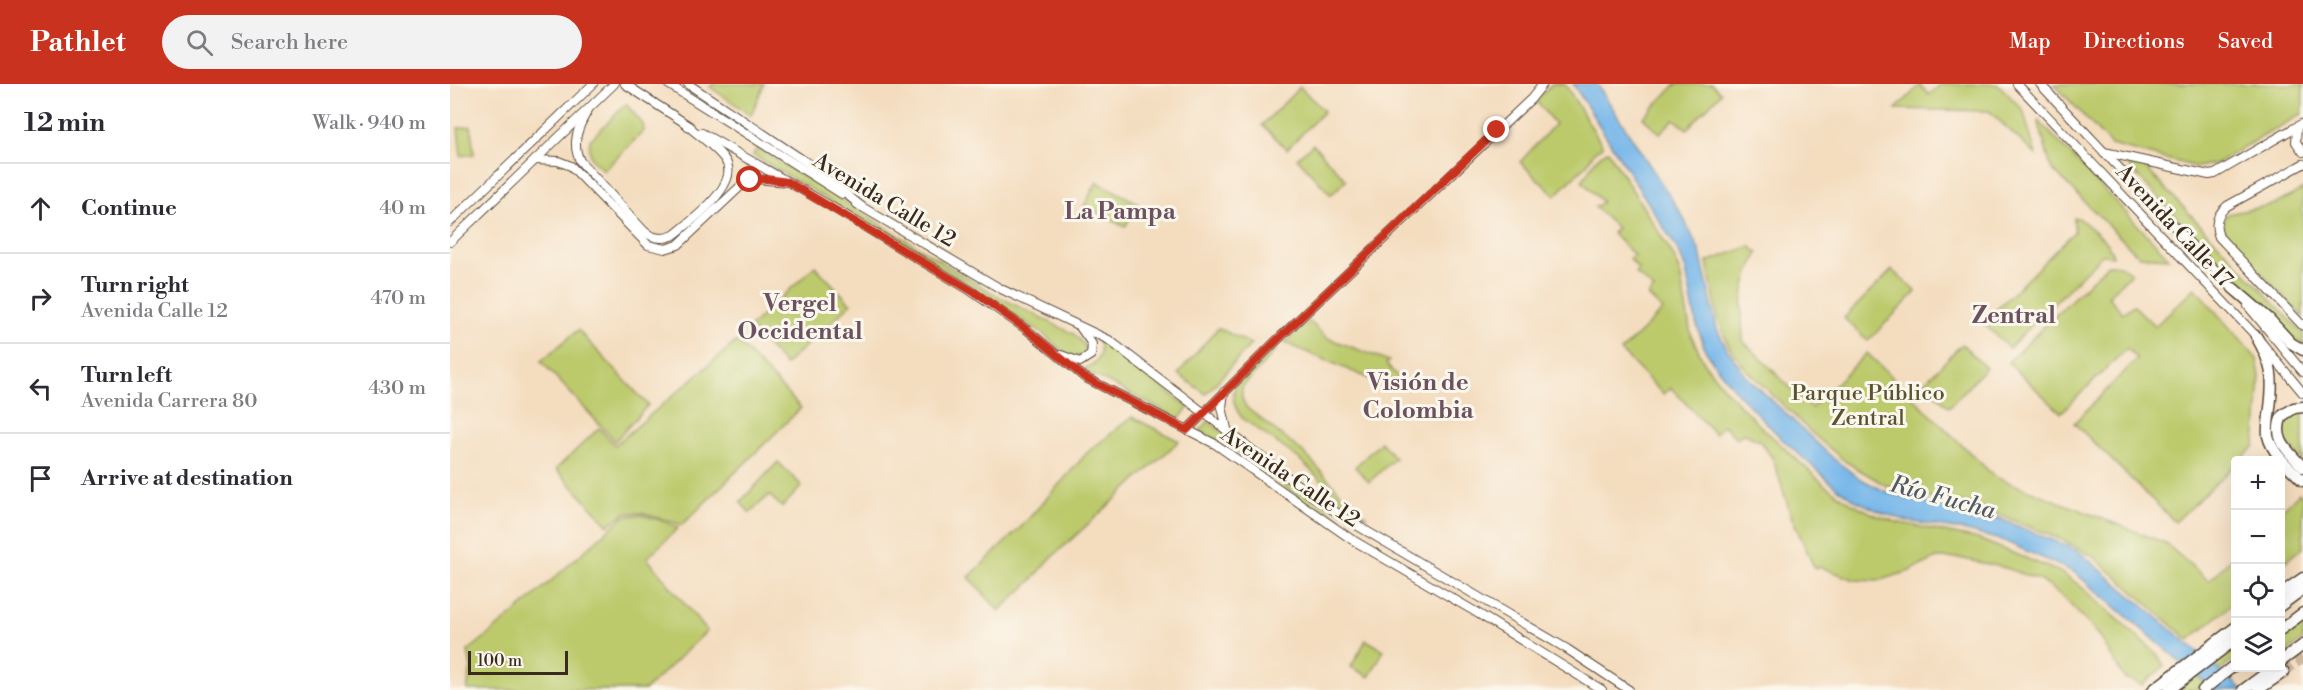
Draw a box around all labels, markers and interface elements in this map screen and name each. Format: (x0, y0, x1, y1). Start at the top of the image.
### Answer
search box (162, 15, 582, 69)
text: Pathlet (30, 25, 126, 60)
icon: search (183, 26, 216, 59)
text: Search here (231, 29, 348, 56)
text: Map (2009, 29, 2051, 55)
text: Directions (2084, 29, 2185, 55)
text: Saved (2218, 29, 2273, 55)
text: 12 min (24, 107, 105, 139)
text: Walk · 940 m (312, 111, 426, 136)
route end (1483, 116, 1509, 142)
street label: Avenida Calle 12 (807, 147, 960, 253)
street label: Avenida Calle 17 (2109, 158, 2238, 293)
route start (736, 166, 762, 192)
icon: ahead (24, 192, 57, 225)
text: Continue (81, 195, 177, 222)
text: 40 m (379, 196, 426, 221)
district label: La Pampa (1064, 197, 1177, 227)
text: Turn right (81, 272, 189, 299)
icon: right (24, 282, 57, 315)
text: 470 m (370, 286, 426, 311)
district label: Vergel Occidental (737, 289, 863, 347)
text: Avenida Calle 12 (81, 299, 228, 324)
district label: Zentral (1972, 301, 2056, 331)
text: Turn left (81, 362, 172, 389)
district label: Visión de Colombia (1363, 368, 1474, 426)
icon: left (24, 372, 57, 405)
text: 430 m (368, 376, 426, 401)
park label: Parque Público Zentral (1791, 380, 1945, 432)
text: Avenida Carrera 80 (81, 389, 257, 414)
street label: Avenida Calle 12 (1215, 420, 1365, 534)
map controls (2231, 456, 2285, 672)
button: + (2231, 456, 2285, 510)
icon: arrive (24, 462, 57, 495)
text: Arrive at destination (81, 465, 293, 492)
water label: Río Fucha (1886, 469, 1999, 527)
button: − (2231, 510, 2285, 564)
button: locate (2231, 564, 2285, 618)
button: layers (2231, 618, 2285, 672)
scale bar (468, 648, 568, 676)
text: 100 m (477, 651, 522, 671)

